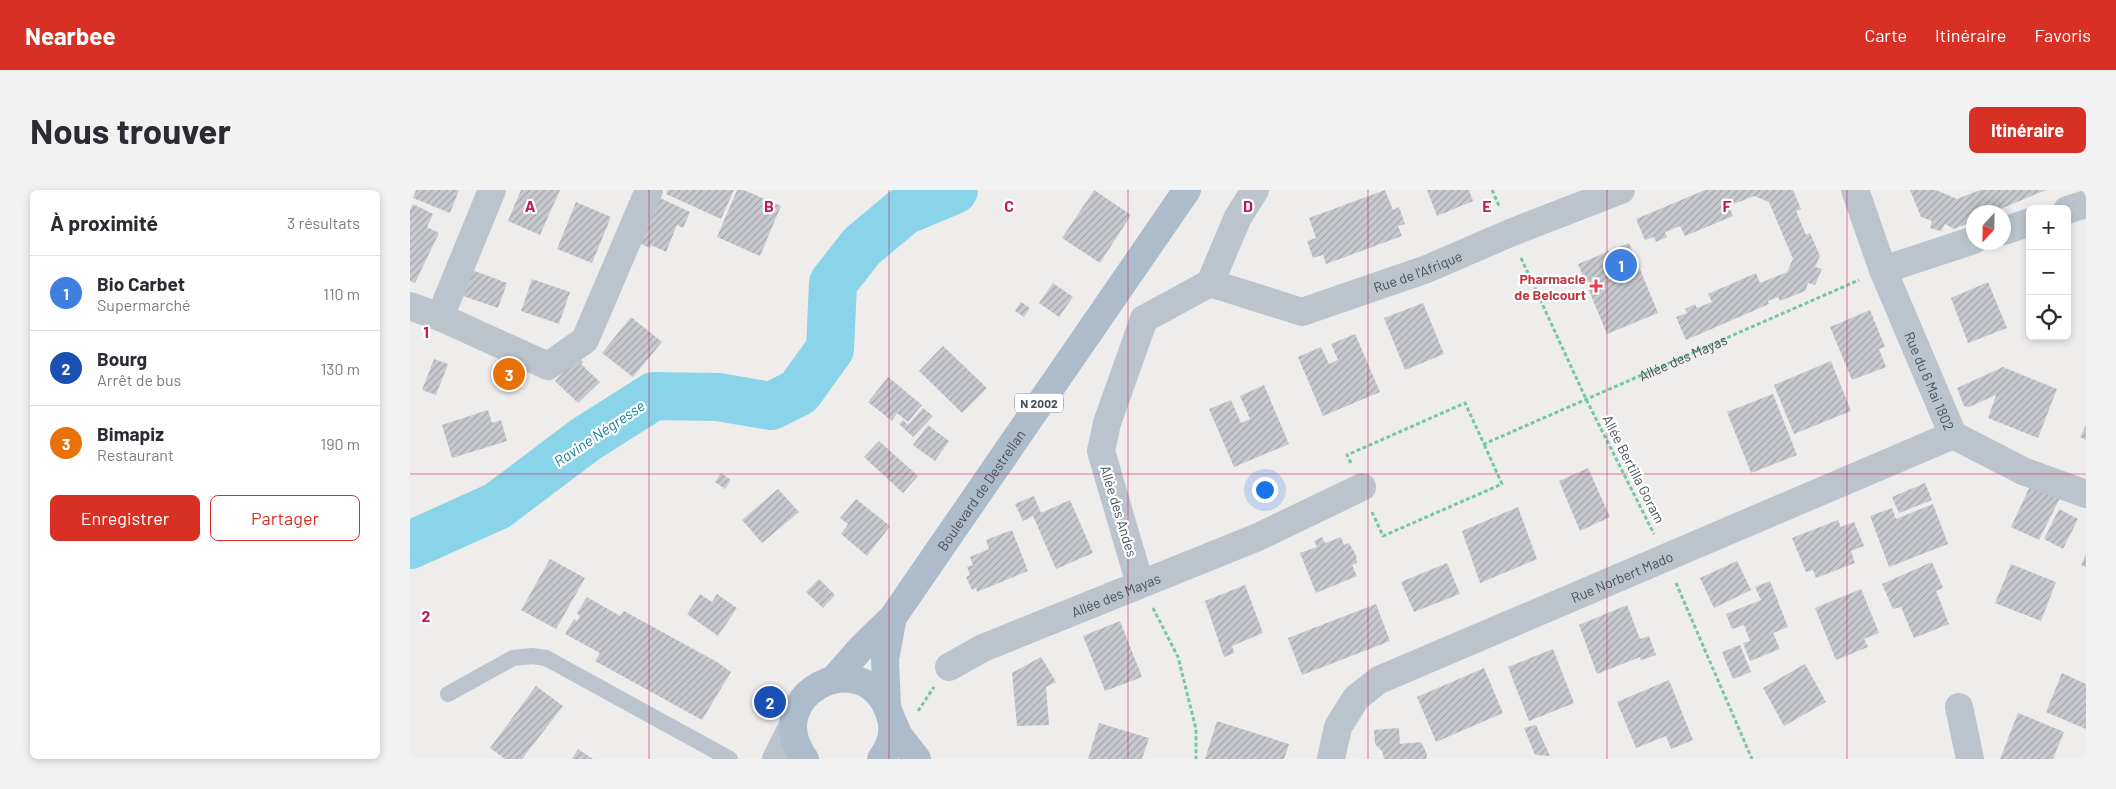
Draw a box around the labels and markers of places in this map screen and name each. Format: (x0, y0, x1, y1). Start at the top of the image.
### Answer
pin: 1 (1605, 246, 1637, 284)
place label: Pharmacie de Belcourt (1514, 270, 1586, 303)
marker: Pharmacie de Belcourt (1590, 280, 1602, 292)
pin: 3 (493, 355, 525, 393)
pin: 2 (754, 683, 786, 721)

